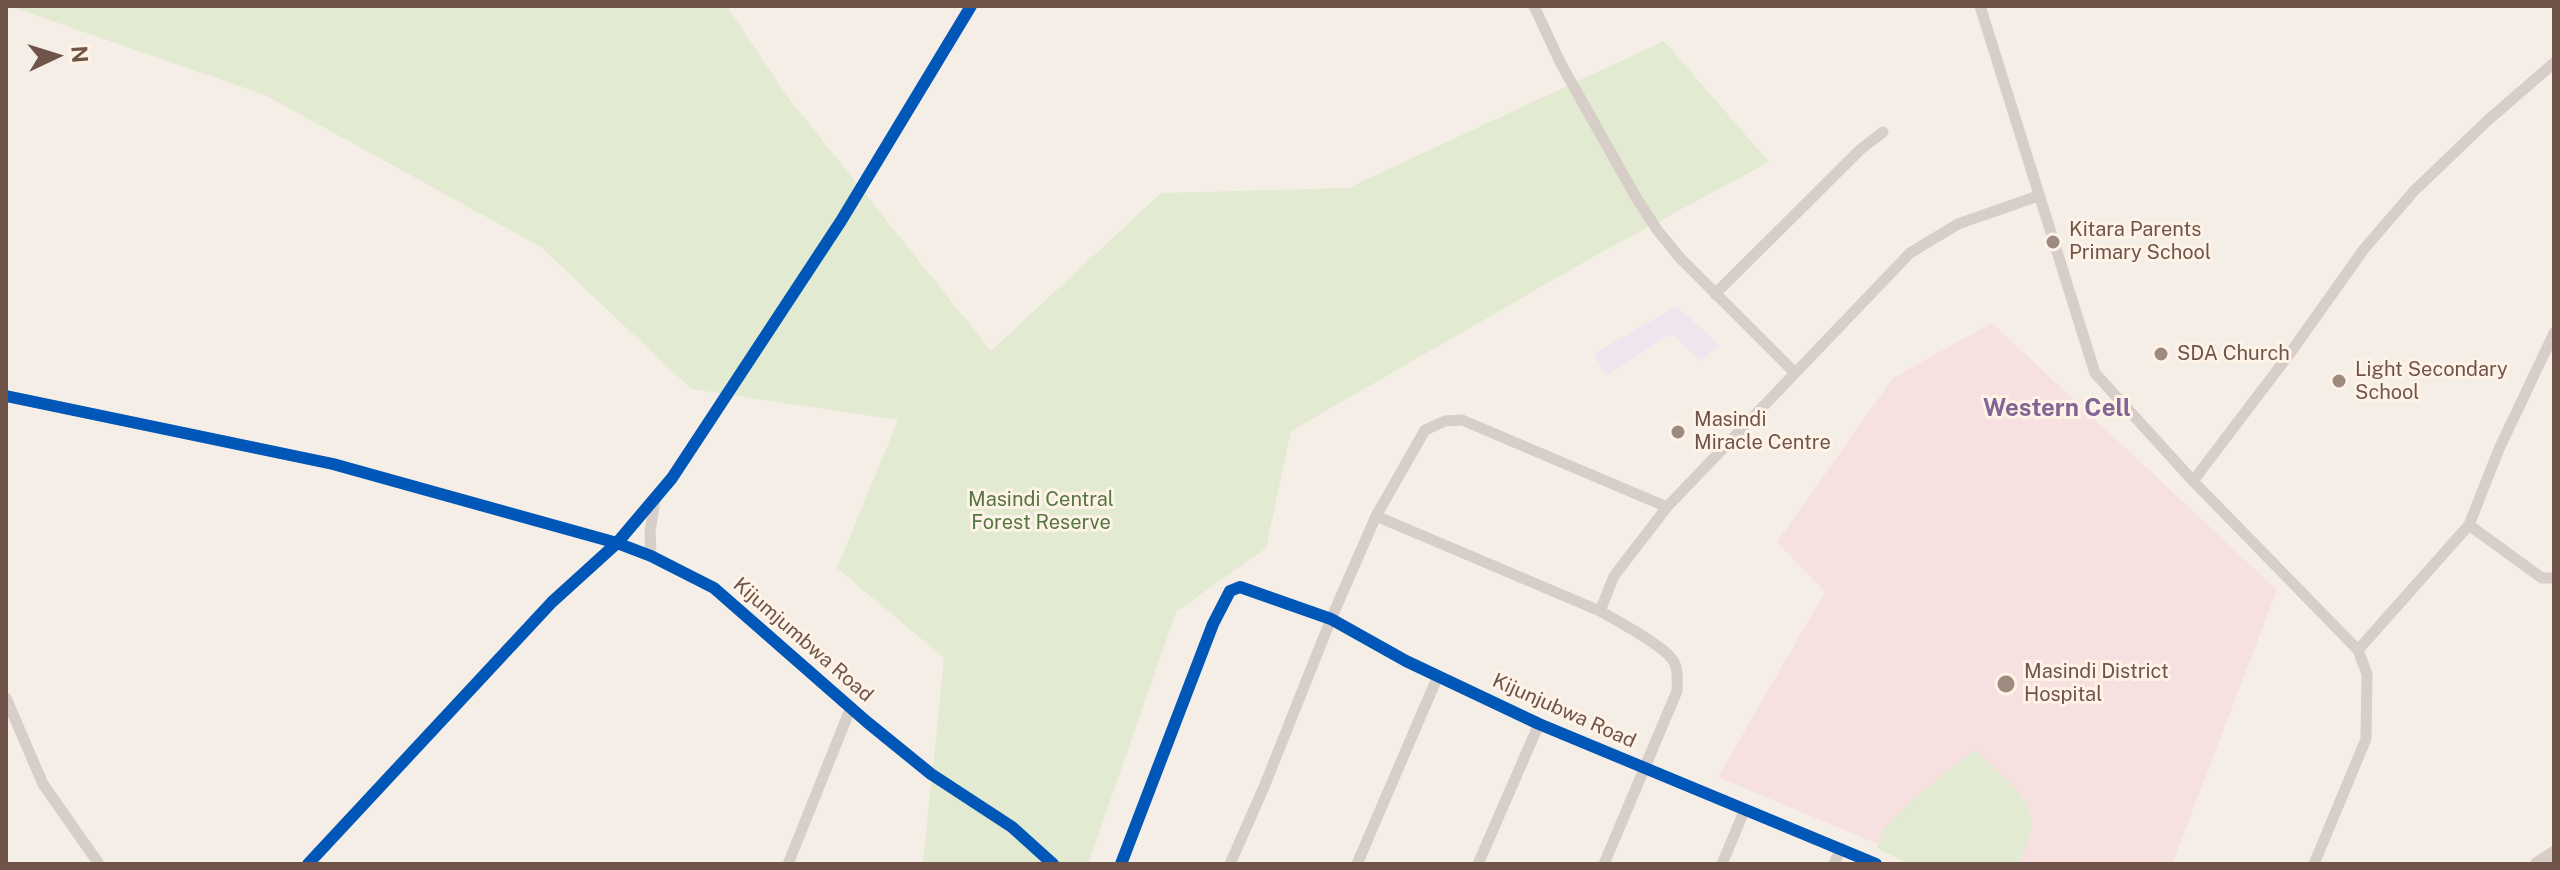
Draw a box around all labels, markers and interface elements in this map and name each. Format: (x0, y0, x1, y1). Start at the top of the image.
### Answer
north arrow (16, 16, 96, 96)
text: N (66, 45, 94, 64)
place label: Kitara Parents Primary School (2069, 218, 2211, 265)
marker: Kitara Parents Primary School (2044, 233, 2062, 251)
place label: SDA Church (2177, 342, 2290, 366)
marker: SDA Church (2152, 345, 2170, 363)
place label: Light Secondary School (2355, 358, 2508, 405)
marker: Light Secondary School (2330, 372, 2348, 390)
district label: Western Cell (1983, 395, 2131, 423)
place label: Masindi Miracle Centre (1694, 408, 1831, 455)
marker: Masindi Miracle Centre (1669, 423, 1687, 441)
park label: Masindi Central Forest Reserve (968, 488, 1114, 535)
street label: Kijumjumbwa Road (728, 573, 878, 707)
place label: Masindi District Hospital (2024, 660, 2169, 707)
street label: Kijunjubwa Road (1489, 669, 1639, 753)
marker: Masindi District Hospital (1995, 673, 2017, 695)

